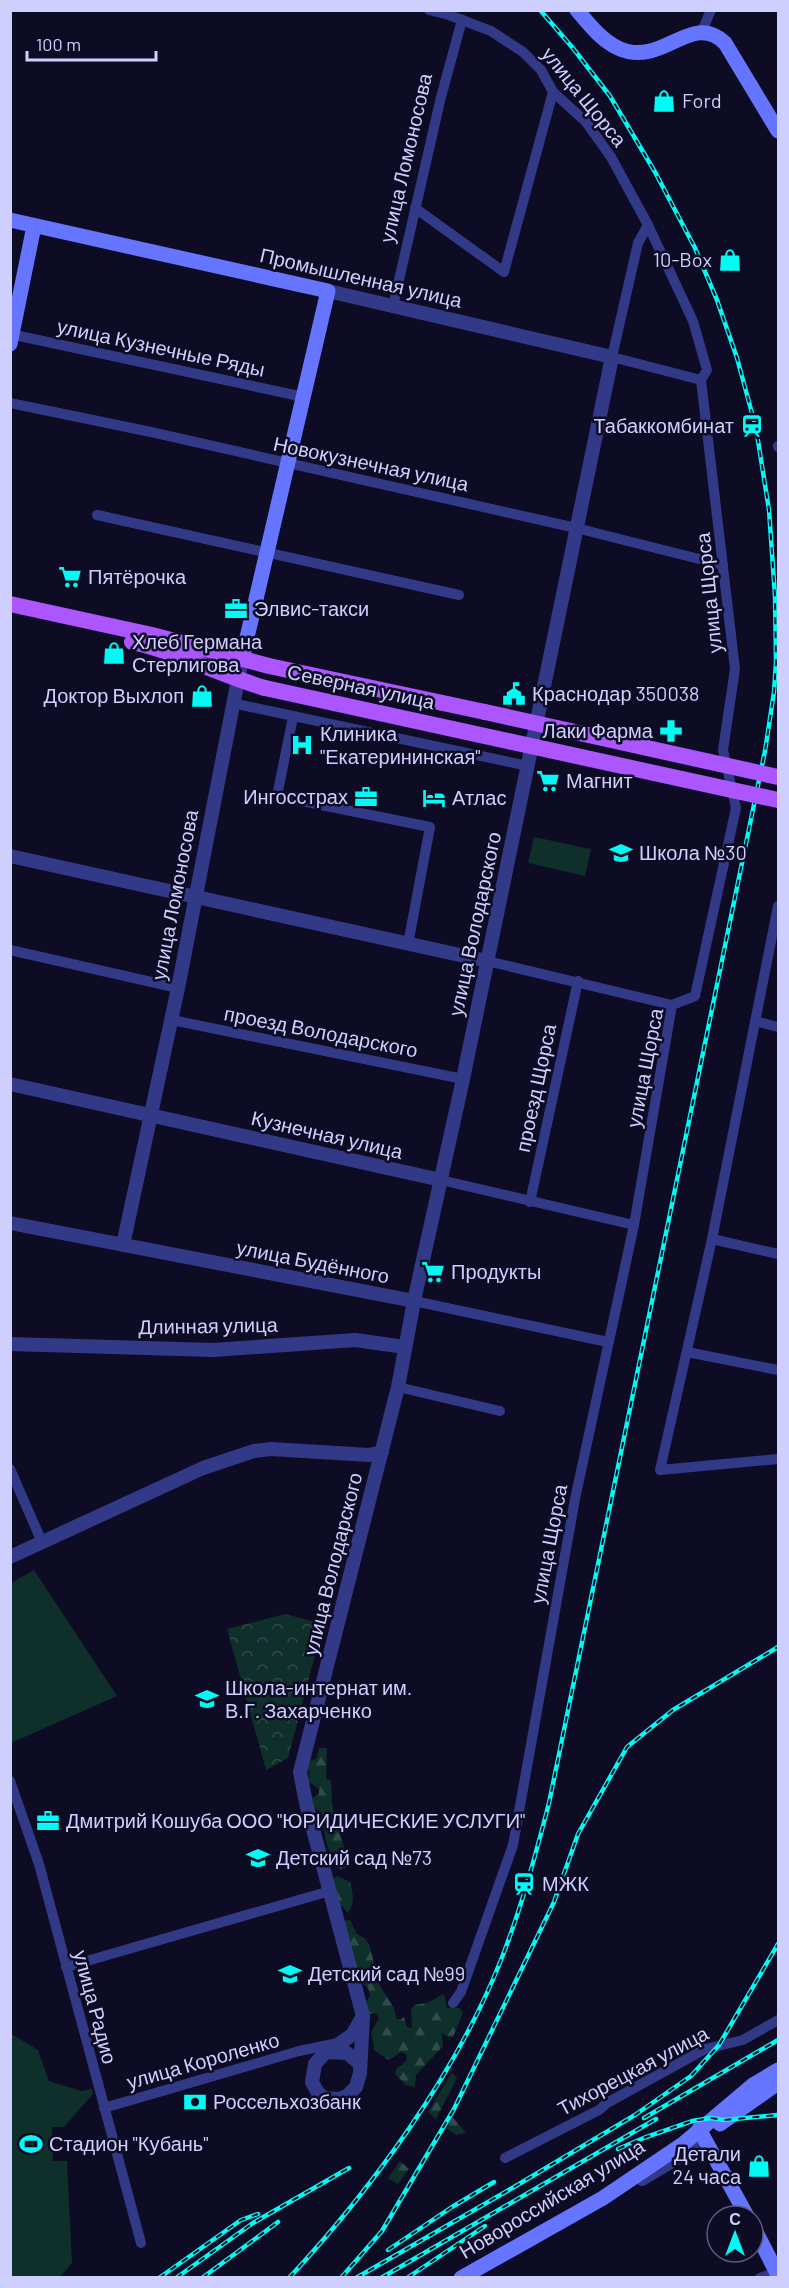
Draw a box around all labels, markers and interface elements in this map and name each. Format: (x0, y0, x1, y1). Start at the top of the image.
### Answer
scale bar (27, 24, 156, 62)
text: 100 m (36, 33, 81, 55)
street label: улица Щорса (537, 42, 633, 152)
street label: улица Ломоносова (374, 70, 436, 245)
shop icon: Ford (651, 88, 677, 114)
place label: Ford (682, 88, 722, 112)
street label: Промышленная улица (258, 242, 465, 312)
place label: 10-Box (653, 247, 712, 271)
shop icon: 10-Box (717, 247, 743, 273)
street label: улица Кузнечные Ряды (55, 313, 267, 381)
place label: Табаккомбинат (594, 413, 734, 437)
station icon: Табаккомбинат (739, 413, 765, 439)
street label: Новокузнечная улица (271, 431, 472, 496)
street label: улица Щорса (690, 531, 726, 655)
supermarket icon: Пятёрочка (57, 564, 83, 590)
place label: Пятёрочка (88, 564, 187, 588)
office icon: Элвис-такси (223, 596, 249, 622)
place label: Элвис-такси (254, 596, 369, 620)
place label: Хлеб Германа Стерлигова (132, 629, 263, 676)
shop icon: Хлеб Германа Стерлигова (101, 640, 127, 666)
street label: Северная улица (285, 659, 438, 714)
public building icon: Краснодар 350038 (501, 681, 527, 707)
place label: Краснодар 350038 (532, 681, 699, 705)
place label: Доктор Выхлоп (43, 683, 184, 707)
shop icon: Доктор Выхлоп (189, 683, 215, 709)
place label: Лаки Фарма (543, 718, 654, 742)
pharmacy icon: Лаки Фарма (658, 718, 684, 744)
place label: Клиника "Екатерининская" (320, 721, 481, 768)
hospital icon: Клиника "Екатерининская" (289, 732, 315, 758)
supermarket icon: Магнит (535, 768, 561, 794)
place label: Магнит (566, 768, 633, 792)
place label: Ингосстрах (243, 784, 348, 808)
office icon: Ингосстрах (353, 784, 379, 810)
hotel icon: Атлас (421, 785, 447, 811)
place label: Атлас (452, 785, 506, 809)
street label: улица Ломоносова (146, 807, 202, 982)
street label: улица Володарского (443, 830, 505, 1018)
school or university icon: Школа №30 (608, 840, 634, 866)
place label: Школа №30 (639, 840, 747, 864)
street label: проезд Володарского (222, 1000, 420, 1062)
street label: улица Щорса (621, 1005, 668, 1130)
street label: проезд Щорса (510, 1021, 560, 1154)
street label: Кузнечная улица (249, 1105, 406, 1163)
street label: улица Будённого (235, 1234, 392, 1288)
supermarket icon: Продукты (420, 1259, 446, 1285)
place label: Продукты (451, 1259, 541, 1283)
street label: Длинная улица (138, 1312, 279, 1338)
street label: улица Володарского (298, 1470, 366, 1658)
street label: улица Щорса (525, 1481, 572, 1606)
place label: Школа-интернат им. В.Г. Захарченко (225, 1675, 412, 1722)
school or university icon: Школа-интернат им. В.Г. Захарченко (194, 1686, 220, 1712)
office icon: Дмитрий Кошуба ООО "ЮРИДИЧЕСКИЕ УСЛУГИ" (35, 1808, 61, 1834)
place label: Дмитрий Кошуба ООО "ЮРИДИЧЕСКИЕ УСЛУГИ" (66, 1808, 525, 1832)
school or university icon: Детский сад №73 (245, 1845, 271, 1871)
place label: Детский сад №73 (276, 1845, 432, 1869)
station icon: МЖК (511, 1871, 537, 1897)
place label: МЖК (542, 1871, 589, 1895)
street label: улица Радио (69, 1947, 123, 2066)
school or university icon: Детский сад №99 (277, 1961, 303, 1987)
place label: Детский сад №99 (308, 1961, 465, 1985)
street label: Тихорецкая улица (553, 2020, 713, 2120)
street label: улица Короленко (124, 2027, 282, 2093)
bank icon: Россельхозбанк (182, 2089, 208, 2115)
place label: Россельхозбанк (213, 2089, 361, 2113)
sports icon: Стадион "Кубань" (18, 2131, 44, 2157)
place label: Стадион "Кубань" (49, 2131, 209, 2155)
street label: Новороссийская улица (455, 2133, 649, 2263)
place label: Детали 24 часа (673, 2141, 742, 2188)
shop icon: Детали 24 часа (746, 2153, 772, 2179)
north arrow (705, 2204, 765, 2264)
text: С (729, 2209, 741, 2228)

